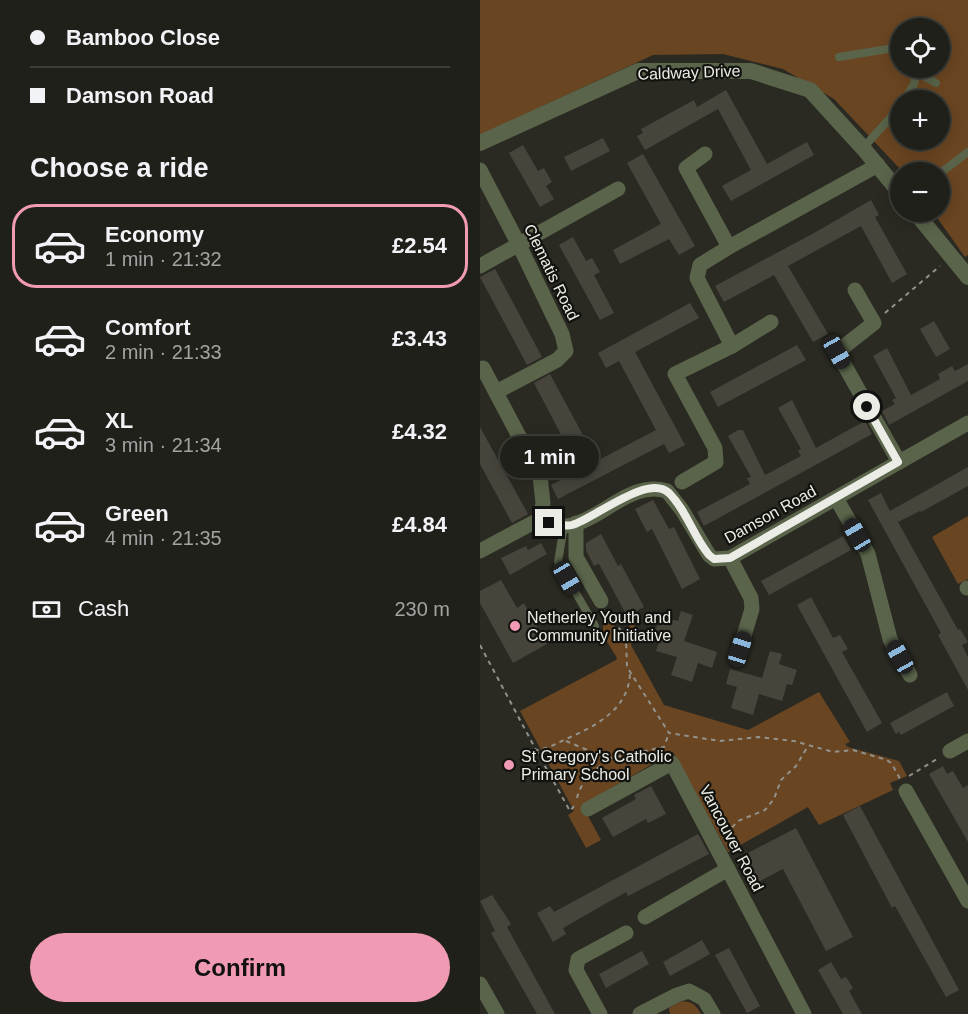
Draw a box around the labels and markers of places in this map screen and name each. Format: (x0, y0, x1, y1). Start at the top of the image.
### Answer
place label: Netherley Youth and Community Initiative (527, 609, 671, 644)
marker: Netherley Youth and Community Initiative (508, 619, 522, 633)
place label: St Gregory's Catholic Primary School (521, 748, 672, 783)
marker: St Gregory's Catholic Primary School (502, 758, 516, 772)

